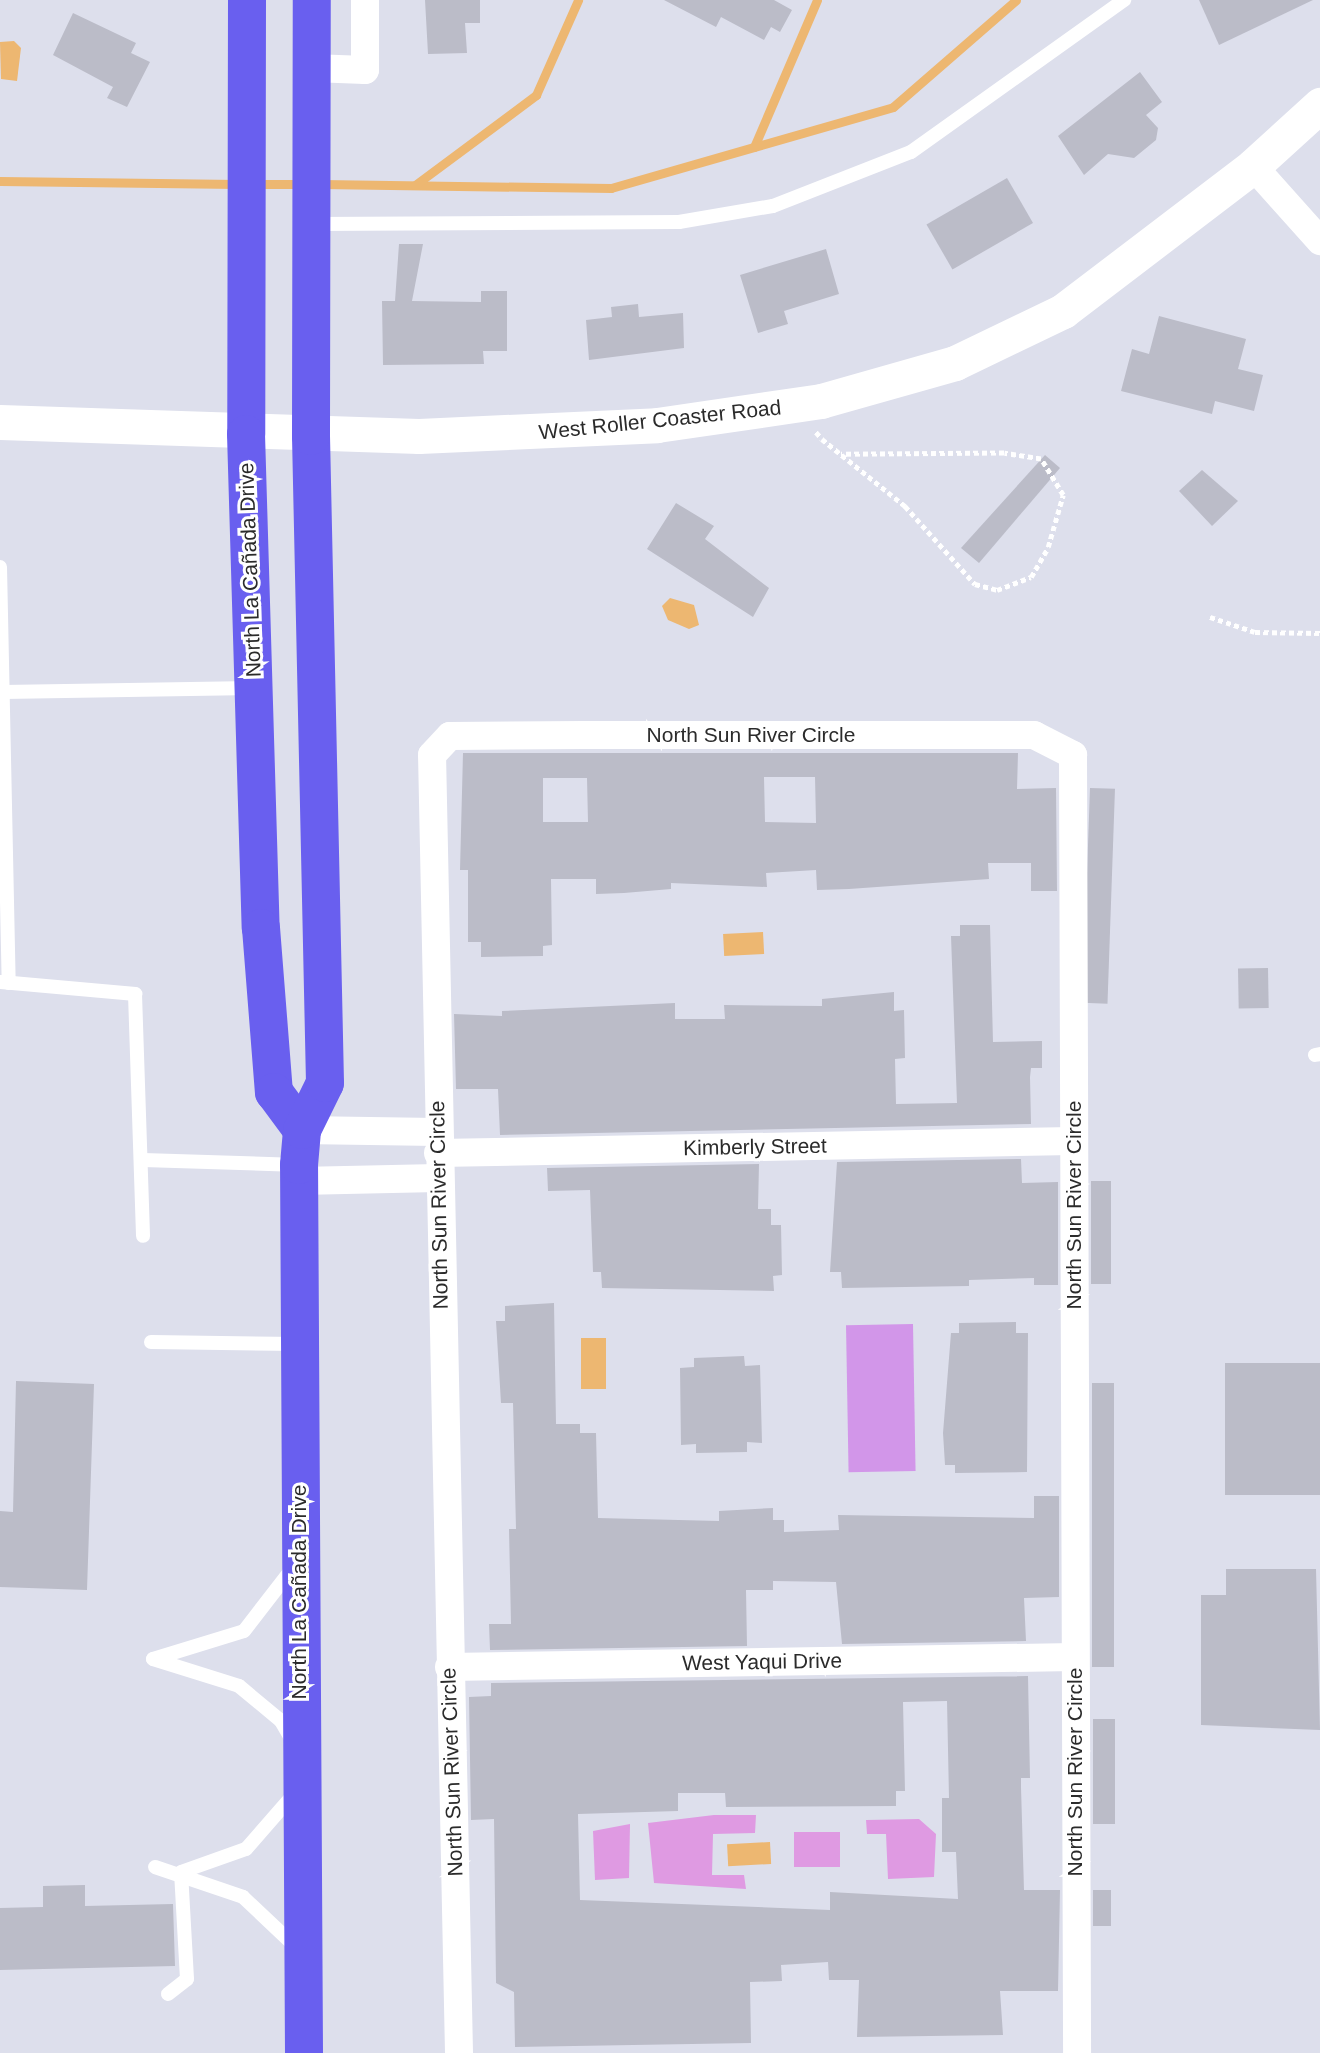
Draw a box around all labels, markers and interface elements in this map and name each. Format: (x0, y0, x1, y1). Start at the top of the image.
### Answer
street label: West Roller Coaster Road (538, 395, 782, 445)
street label: North La Cañada Drive (234, 462, 266, 678)
street label: North Sun River Circle (647, 722, 855, 748)
street label: North Sun River Circle (425, 1100, 453, 1310)
street label: North Sun River Circle (1061, 1101, 1087, 1309)
street label: Kimberly Street (683, 1133, 827, 1161)
street label: North La Cañada Drive (286, 1485, 312, 1699)
street label: West Yaqui Drive (682, 1648, 842, 1676)
street label: North Sun River Circle (436, 1667, 468, 1877)
street label: North Sun River Circle (1062, 1668, 1088, 1876)

